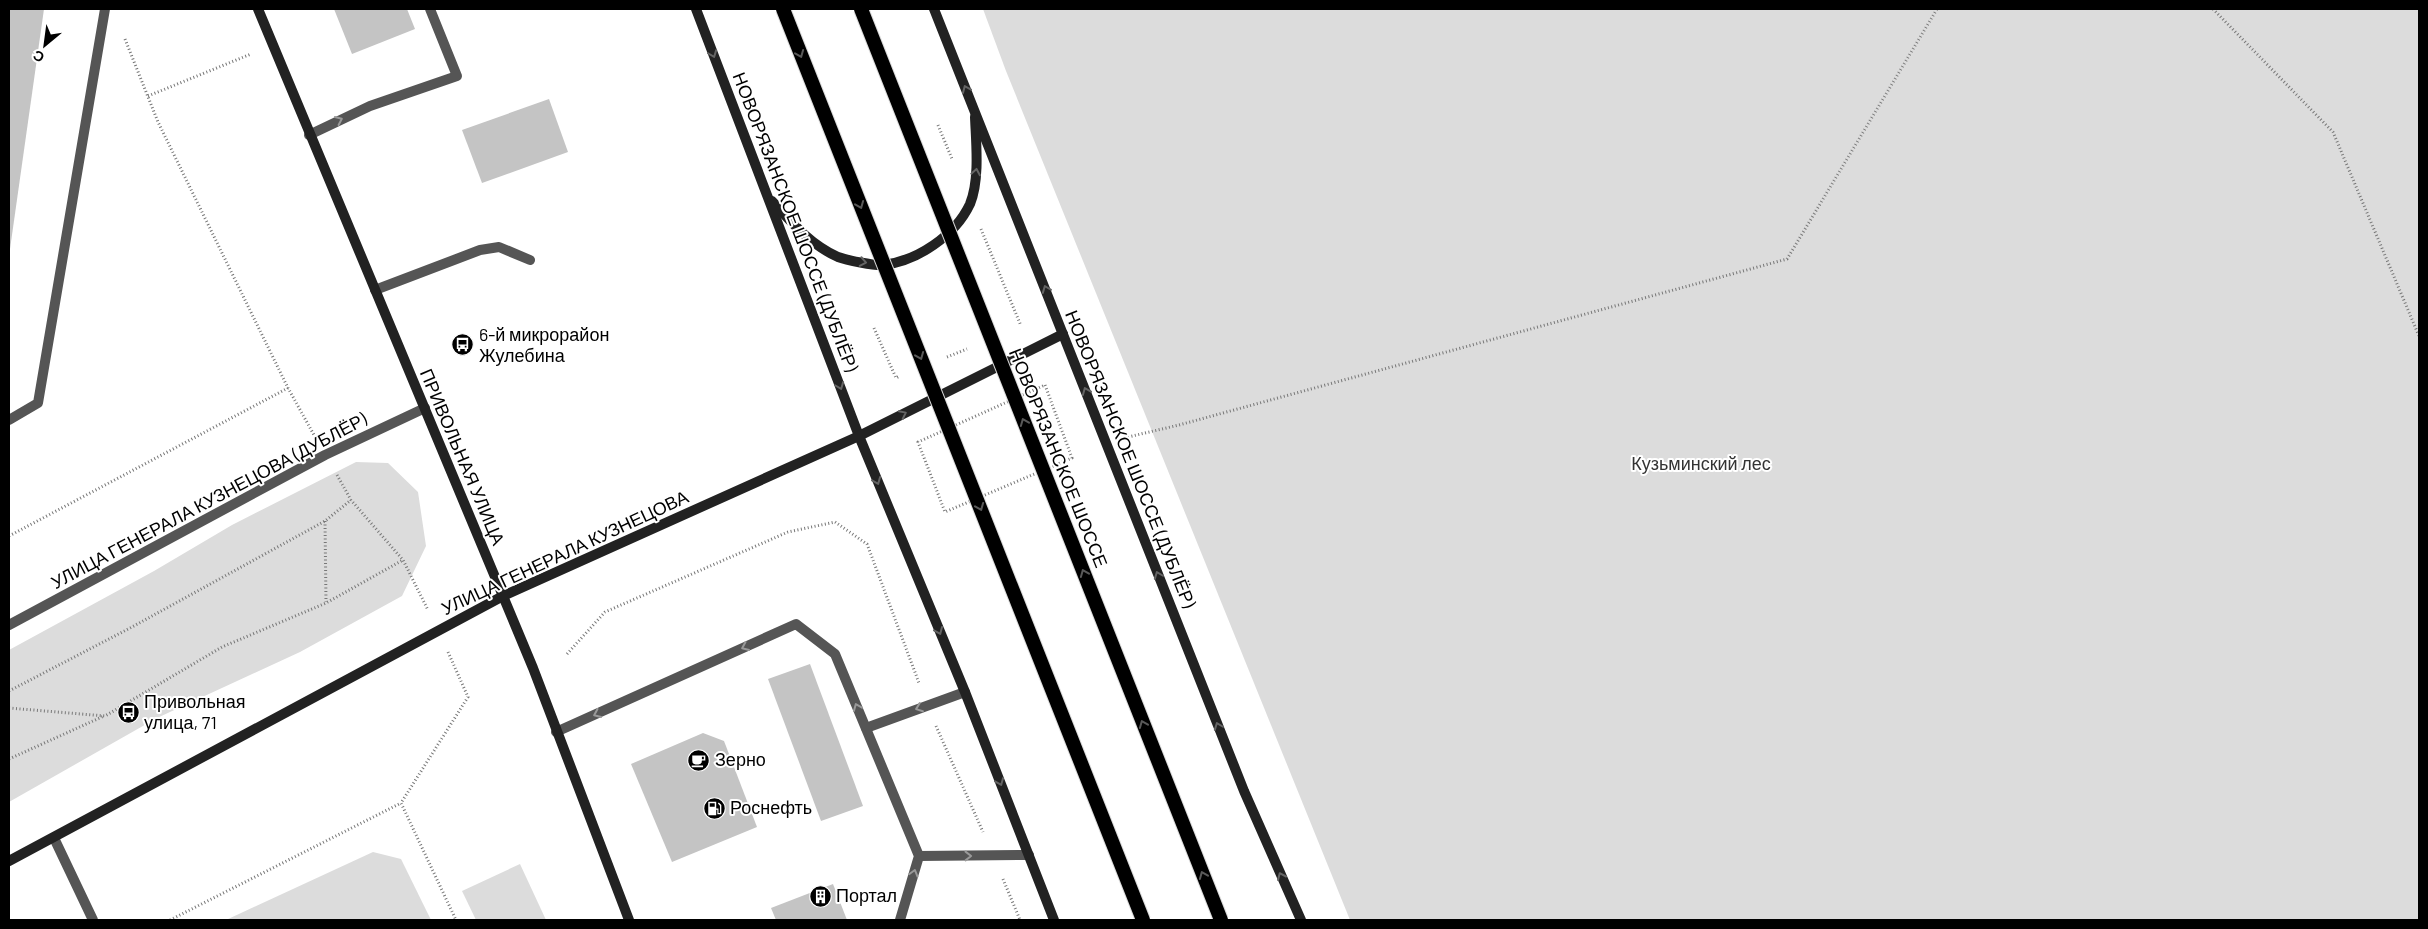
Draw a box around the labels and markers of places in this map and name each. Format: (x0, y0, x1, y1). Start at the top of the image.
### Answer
place label: 6-й микрорайон Жулебина (479, 323, 609, 366)
bus stop icon: 6-й микрорайон Жулебина (451, 333, 475, 357)
place label: Привольная улица, 71 (144, 690, 246, 733)
bus stop icon: Привольная улица, 71 (116, 700, 140, 724)
cafe icon: Зерно (687, 748, 711, 772)
place label: Зерно (715, 748, 766, 770)
fuel station icon: Роснефть (702, 796, 726, 820)
place label: Роснефть (730, 796, 812, 818)
building icon: Портал (808, 884, 832, 908)
place label: Портал (836, 884, 897, 906)

